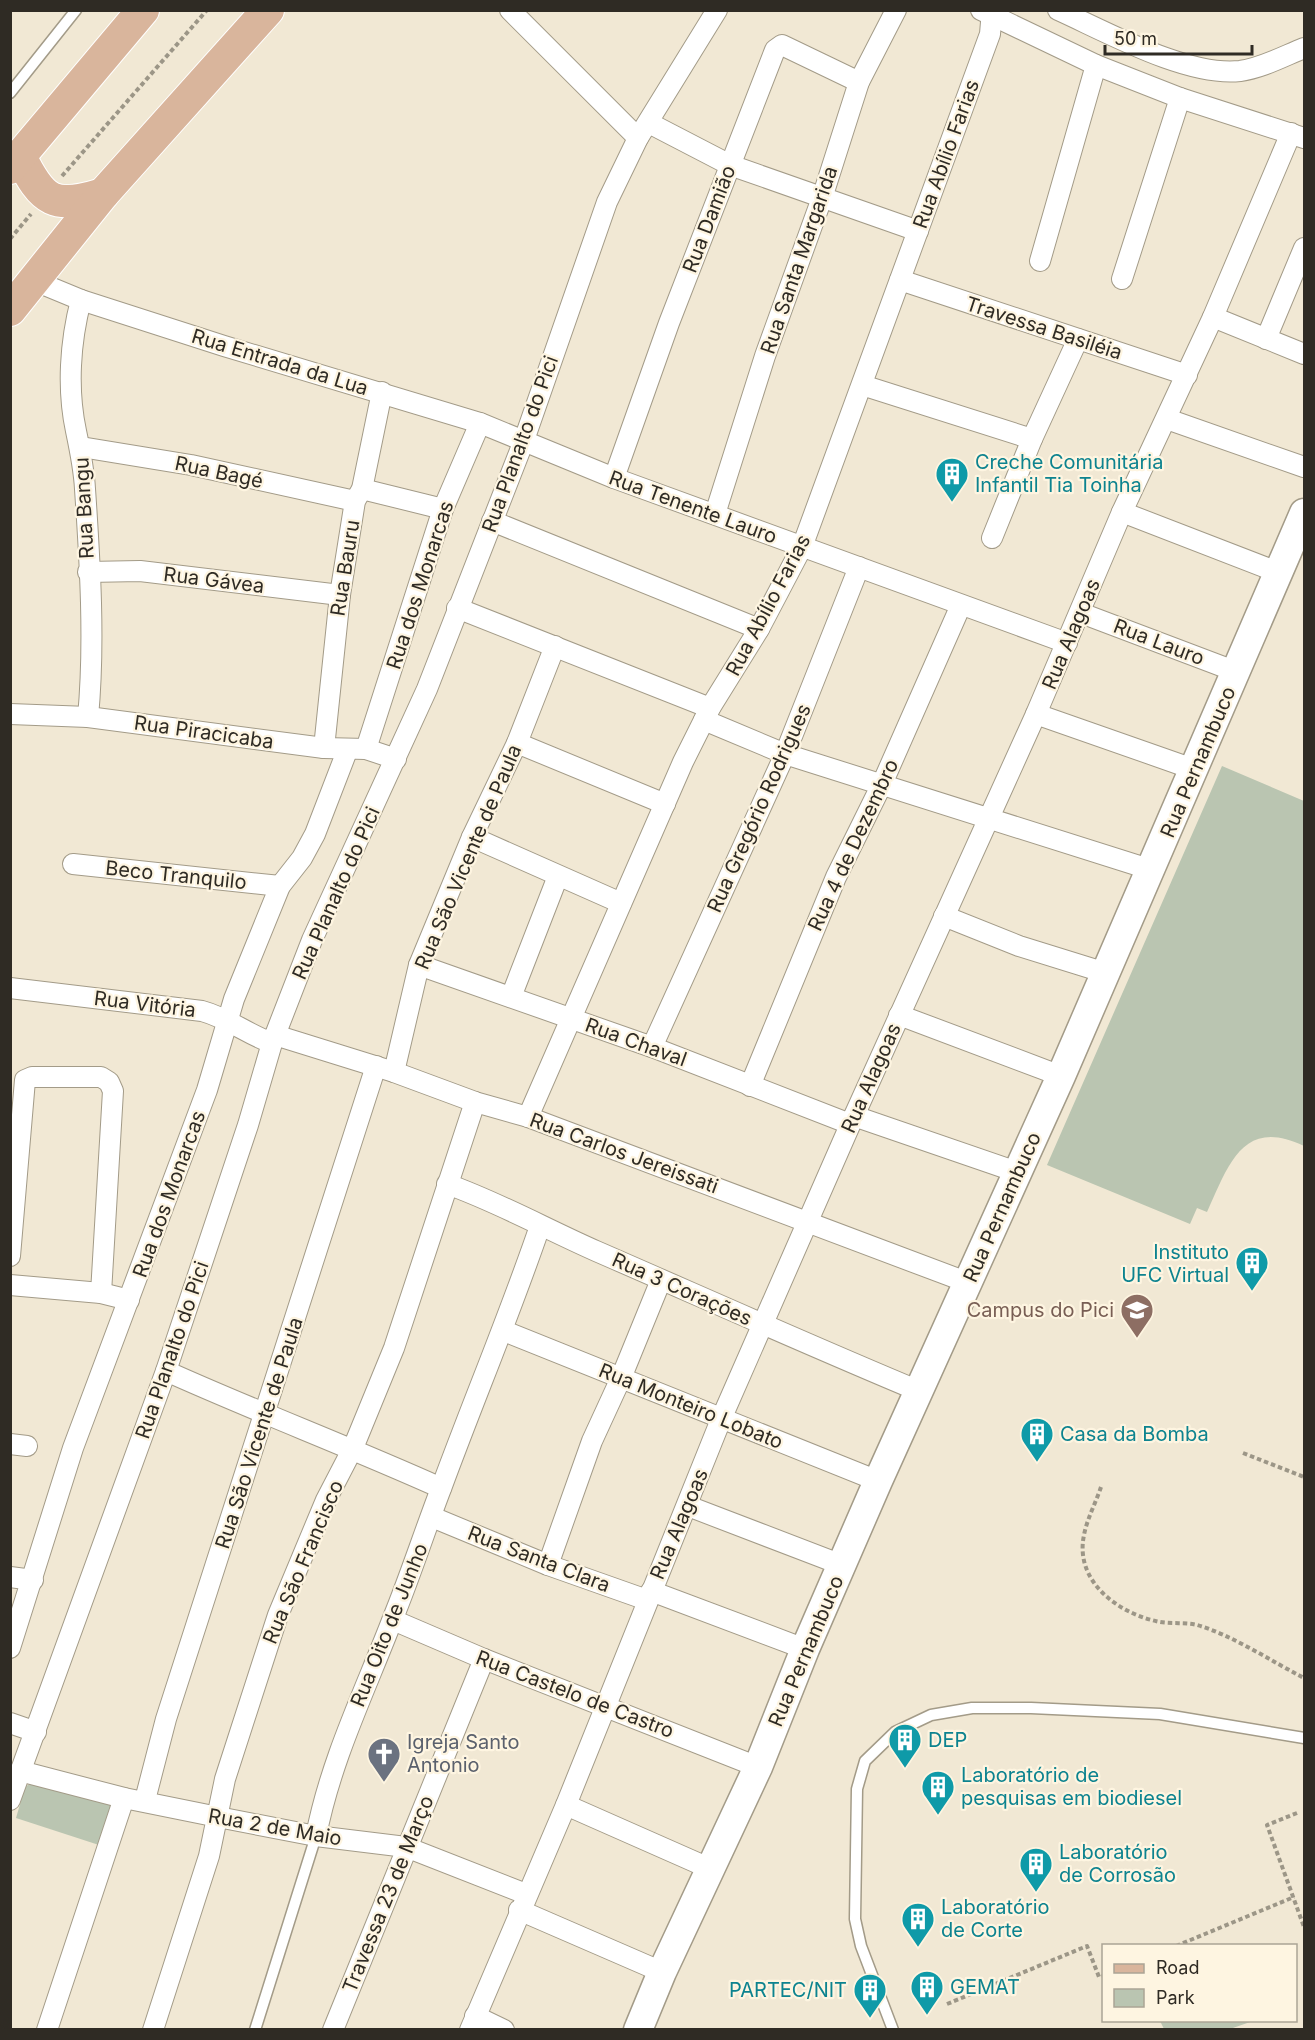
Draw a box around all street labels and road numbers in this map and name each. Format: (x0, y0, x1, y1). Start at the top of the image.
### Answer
street label: Rua Abílio Farias (908, 76, 984, 232)
street label: Rua Damião (678, 162, 740, 276)
street label: Rua Santa Margarida (756, 163, 842, 357)
street label: Travessa Basiléia (963, 291, 1125, 365)
street label: Rua Entrada da Lua (189, 324, 371, 400)
street label: Rua Planalto do Pici (477, 352, 563, 536)
street label: Rua Bagé (173, 451, 265, 493)
street label: Rua Bangu (69, 457, 99, 559)
street label: Rua Tenente Lauro (606, 465, 780, 549)
street label: Rua dos Monarcas (381, 498, 459, 672)
street label: Rua Bauru (326, 518, 364, 618)
street label: Rua Abílio Farias (721, 530, 815, 680)
street label: Rua Gávea (162, 562, 266, 598)
street label: Rua Alagoas (1037, 575, 1105, 693)
street label: Rua Lauro (1110, 614, 1208, 670)
street label: Rua Pernambuco (1155, 683, 1241, 841)
street label: Rua Gregório Rodrigues (702, 700, 816, 916)
street label: Rua Piracicaba (133, 710, 275, 754)
street label: Rua São Vicente de Paula (410, 741, 526, 973)
street label: Rua 4 de Dezembro (803, 755, 903, 935)
street label: Rua Planalto do Pici (287, 803, 385, 983)
street label: Beco Tranquilo (104, 856, 248, 894)
street label: Rua Vitória (93, 986, 197, 1022)
street label: Rua Chaval (582, 1013, 690, 1071)
street label: Rua Alagoas (836, 1019, 906, 1137)
street label: Rua dos Monarcas (128, 1107, 210, 1281)
street label: Rua Carlos Jereissati (527, 1108, 721, 1198)
street label: Rua Pernambuco (958, 1128, 1046, 1286)
street label: Rua 3 Corações (608, 1247, 756, 1331)
street label: Rua Planalto do Pici (130, 1258, 214, 1442)
street label: Rua São Vicente de Paula (210, 1314, 308, 1552)
street label: Rua Monteiro Lobato (595, 1358, 787, 1454)
street label: Rua Alagoas (645, 1465, 713, 1583)
street label: Rua São Francisco (258, 1477, 348, 1647)
street label: Rua Santa Clara (465, 1521, 613, 1597)
street label: Rua Oito de Junho (345, 1540, 433, 1710)
street label: Rua Pernambuco (763, 1572, 849, 1730)
street label: Rua Castelo de Castro (473, 1645, 677, 1743)
street label: Travessa 23 de Março (337, 1792, 439, 1996)
street label: Rua 2 de Maio (206, 1803, 344, 1851)

